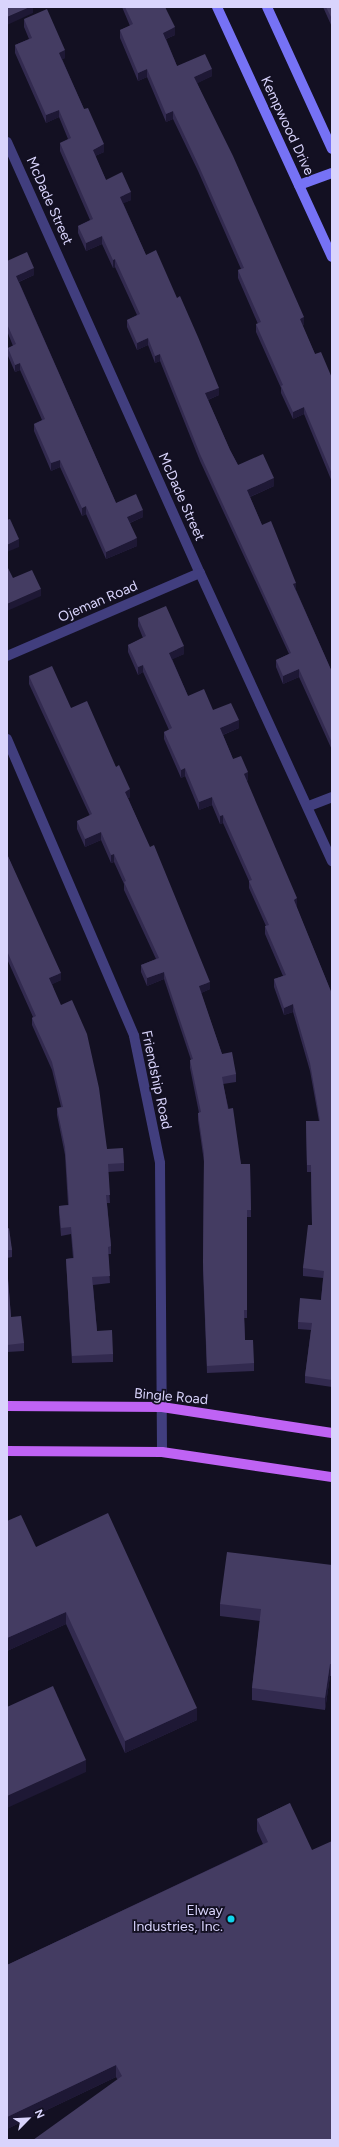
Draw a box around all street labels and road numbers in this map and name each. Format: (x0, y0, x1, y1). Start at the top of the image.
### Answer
street label: Kempwood Drive (257, 74, 317, 178)
street label: McDade Street (22, 154, 76, 248)
street label: McDade Street (154, 450, 208, 544)
street label: Ojeman Road (56, 578, 140, 626)
street label: Friendship Road (137, 1029, 175, 1131)
street label: Bingle Road (133, 1385, 209, 1409)

